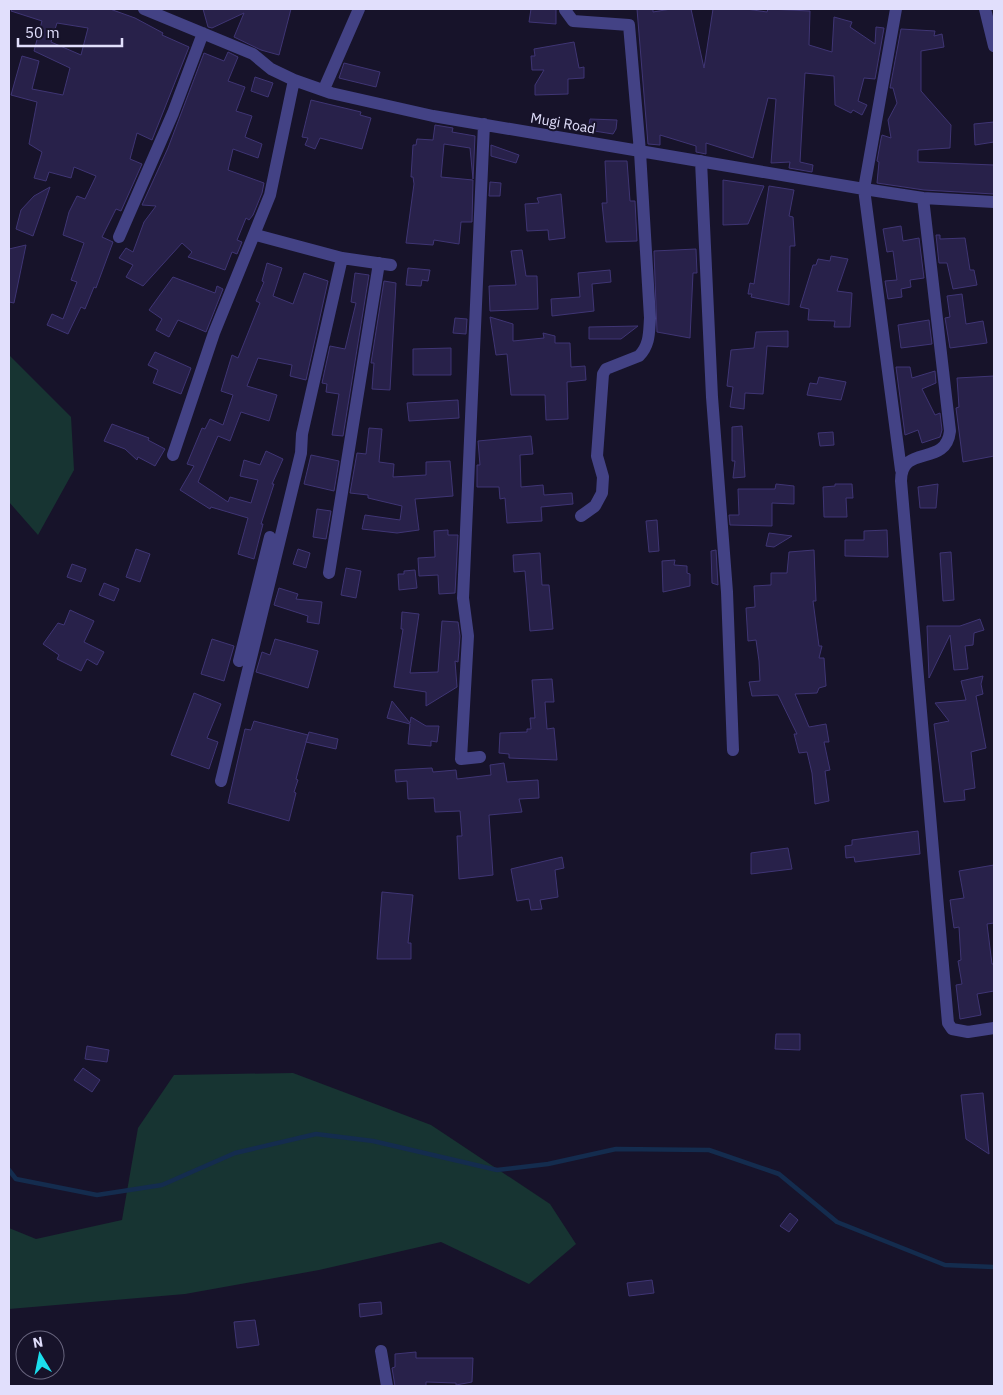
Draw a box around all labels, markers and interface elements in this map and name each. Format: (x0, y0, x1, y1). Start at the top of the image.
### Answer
scale bar (18, 15, 121, 47)
text: 50 m (25, 23, 60, 42)
street label: Mugi Road (529, 108, 597, 138)
north arrow (15, 1330, 65, 1380)
text: N (31, 1332, 44, 1352)

